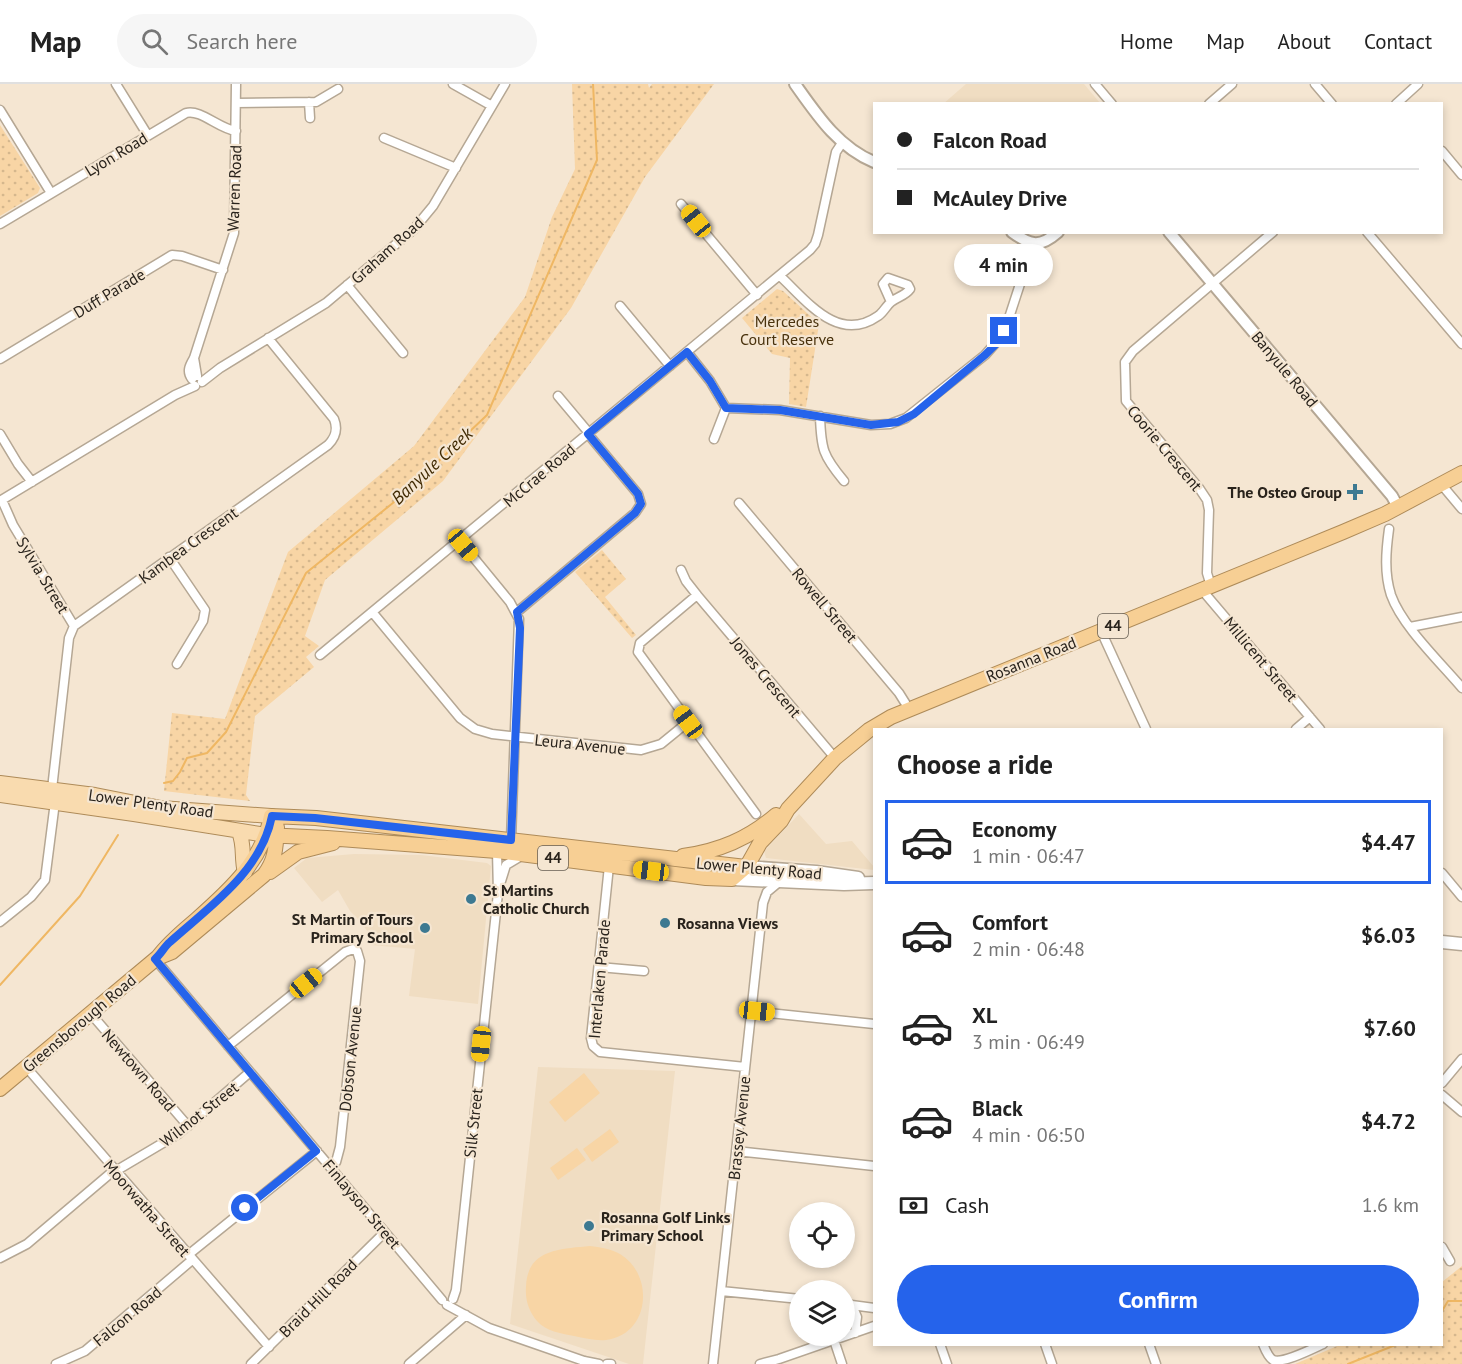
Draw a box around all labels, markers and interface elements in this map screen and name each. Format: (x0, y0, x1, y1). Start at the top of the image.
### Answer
search box (117, 14, 537, 68)
text: Map (30, 23, 81, 60)
icon: search (138, 25, 171, 58)
text: Search here (186, 27, 297, 55)
text: Home (1120, 28, 1173, 55)
text: Map (1206, 28, 1245, 55)
text: About (1278, 28, 1331, 55)
text: Contact (1364, 28, 1432, 55)
text: Falcon Road (933, 126, 1047, 154)
street label: Lyon Road (81, 128, 151, 180)
street label: Warren Road (222, 144, 246, 232)
text: McAuley Drive (933, 184, 1067, 212)
car (678, 201, 714, 241)
street label: Graham Road (346, 212, 428, 288)
callout: 4 min (954, 244, 1054, 286)
text: 4 min (979, 252, 1028, 278)
street label: Duff Parade (70, 264, 148, 322)
park label: Mercedes Court Reserve (740, 311, 834, 349)
route end (990, 317, 1017, 344)
street label: Banyule Road (1247, 327, 1323, 411)
street label: Coorie Crescent (1123, 401, 1207, 496)
water label: Banyule Creek (386, 421, 478, 509)
street label: McCrae Road (499, 439, 579, 511)
place label: The Osteo Group (1228, 482, 1342, 502)
marker: The Osteo Group (1346, 483, 1364, 501)
street label: Kambea Crescent (135, 502, 242, 588)
car (445, 525, 481, 565)
street label: Sylvia Street (12, 533, 74, 617)
street label: Rowell Street (788, 564, 862, 647)
street label: Millicent Street (1220, 612, 1303, 706)
road number: 44 (1098, 614, 1128, 638)
street label: Jones Crescent (726, 632, 806, 722)
street label: Rosanna Road (983, 632, 1079, 686)
car (670, 702, 706, 742)
street label: Leura Avenue (534, 729, 626, 759)
text: Choose a ride (897, 747, 1053, 781)
street label: Lower Plenty Road (87, 784, 215, 822)
icon: car (900, 815, 954, 869)
text: Economy (972, 815, 1056, 843)
text: $4.47 (1361, 828, 1416, 856)
text: 1 min · 06:47 (972, 843, 1085, 869)
road number: 44 (538, 846, 568, 870)
street label: Lower Plenty Road (695, 853, 823, 883)
car (632, 860, 670, 882)
place label: St Martins Catholic Church (483, 880, 590, 918)
marker: St Martins Catholic Church (464, 892, 478, 906)
icon: car (900, 908, 954, 962)
text: Comfort (972, 908, 1048, 936)
place label: St Martin of Tours Primary School (292, 909, 413, 947)
place label: Rosanna Views (677, 913, 779, 933)
marker: Rosanna Views (658, 916, 672, 930)
street label: Interlaken Parade (584, 918, 614, 1040)
marker: St Martin of Tours Primary School (418, 921, 432, 935)
text: $6.03 (1361, 921, 1416, 949)
text: 2 min · 06:48 (972, 936, 1085, 962)
car (286, 965, 326, 1001)
street label: Greensborough Road (18, 970, 140, 1076)
car (738, 1000, 776, 1022)
icon: car (900, 1001, 954, 1055)
text: XL (972, 1001, 997, 1029)
street label: Dobson Avenue (335, 1006, 365, 1112)
text: $7.60 (1363, 1014, 1416, 1042)
street label: Newtown Road (98, 1025, 180, 1115)
car (470, 1025, 492, 1063)
text: 3 min · 06:49 (972, 1029, 1085, 1055)
street label: Brassey Avenue (724, 1075, 754, 1181)
street label: Wilmot Street (156, 1077, 243, 1151)
street label: Silk Street (459, 1087, 487, 1159)
icon: car (900, 1094, 954, 1148)
text: Black (972, 1094, 1023, 1122)
text: $4.72 (1361, 1107, 1416, 1135)
text: 4 min · 06:50 (972, 1122, 1085, 1148)
street label: Moorwatha Street (99, 1155, 195, 1261)
street label: Finlayson Street (319, 1155, 406, 1253)
icon: cash (897, 1189, 930, 1222)
text: Cash (945, 1191, 989, 1219)
text: 1.6 km (1362, 1192, 1419, 1218)
route start (231, 1194, 258, 1221)
map controls (789, 1202, 855, 1346)
button: locate (789, 1202, 855, 1268)
place label: Rosanna Golf Links Primary School (601, 1207, 731, 1245)
marker: Rosanna Golf Links Primary School (582, 1219, 596, 1233)
street label: Braid Hill Road (275, 1255, 361, 1341)
button: Confirm (897, 1265, 1419, 1334)
button: layers (789, 1280, 855, 1346)
street label: Falcon Road (89, 1282, 165, 1350)

